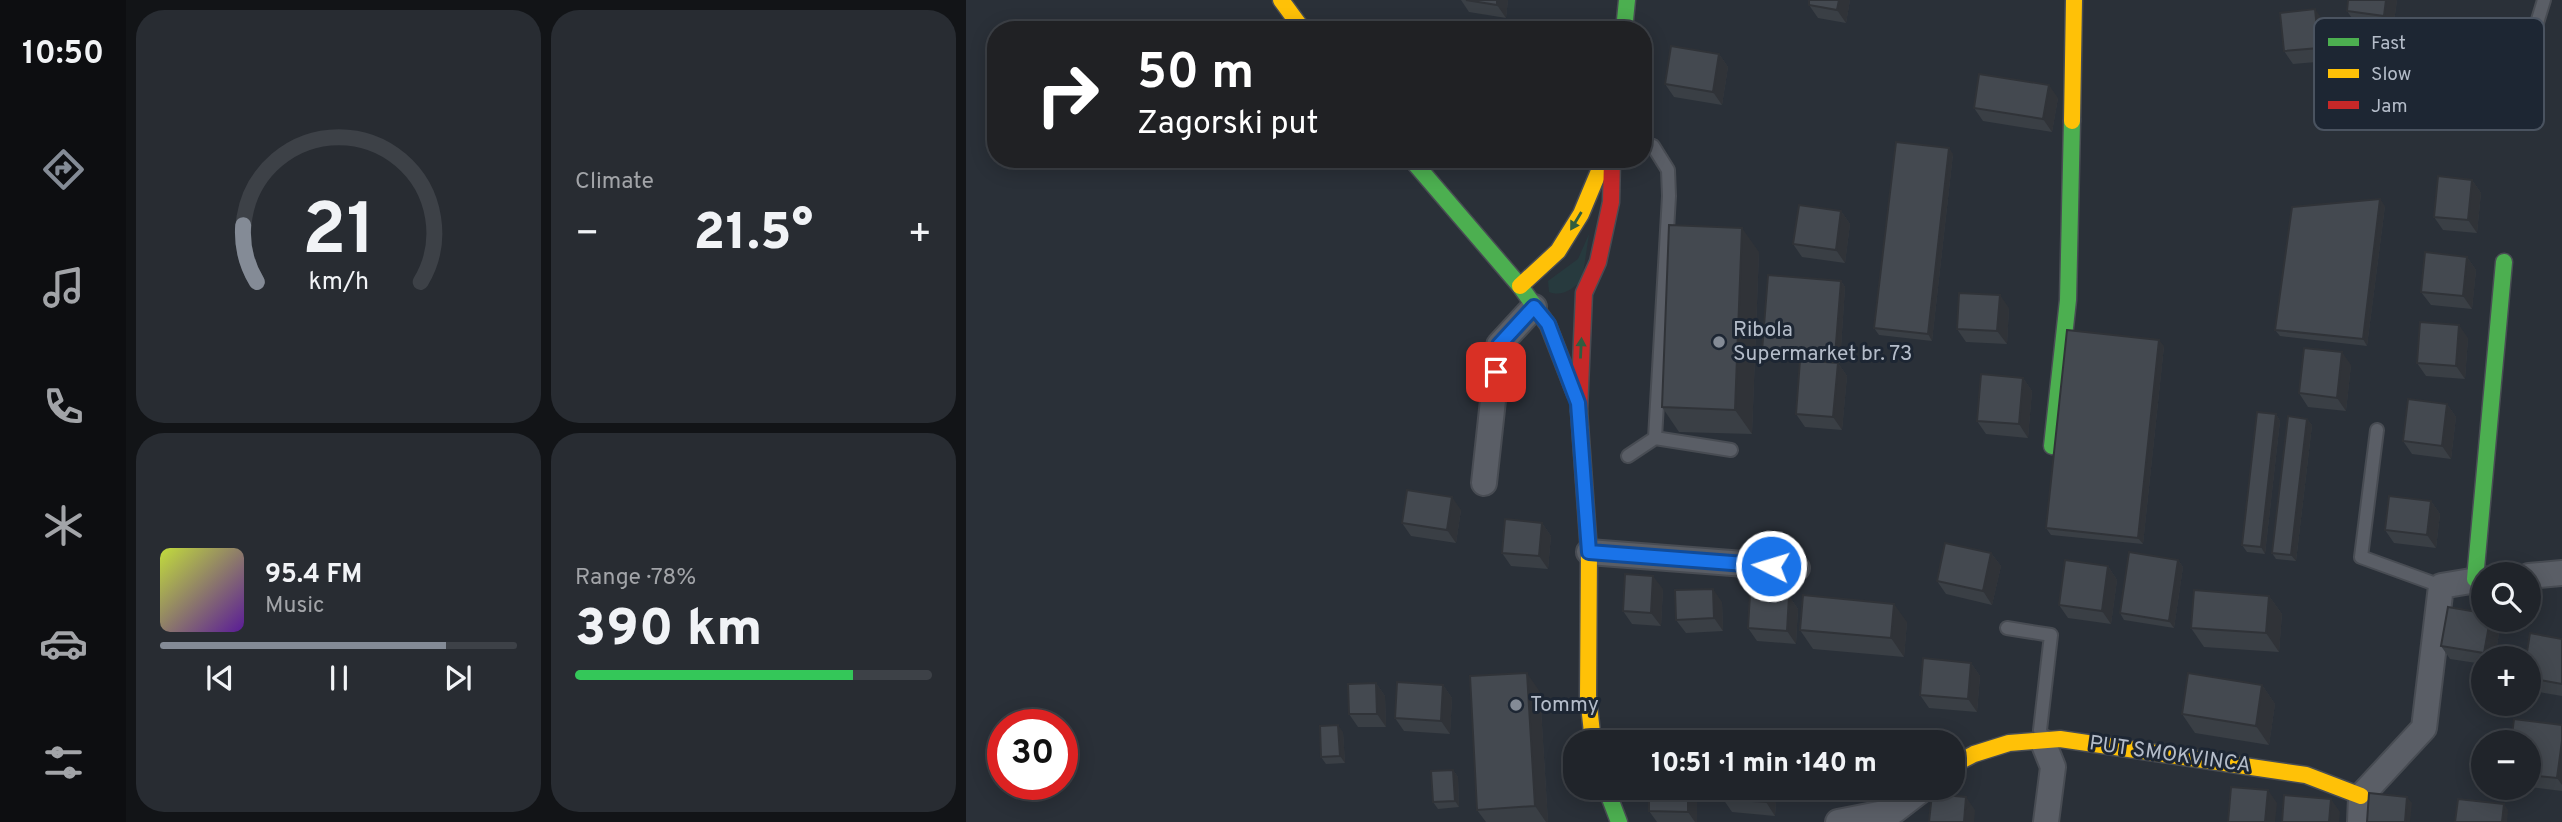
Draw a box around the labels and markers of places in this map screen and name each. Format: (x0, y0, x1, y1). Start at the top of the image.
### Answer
place label: Ribola Supermarket br. 73 (1733, 317, 1912, 368)
marker: Ribola Supermarket br. 73 (1711, 334, 1727, 350)
pin (1466, 342, 1526, 402)
place label: Tommy (1530, 692, 1599, 719)
marker: Tommy (1508, 697, 1524, 713)

